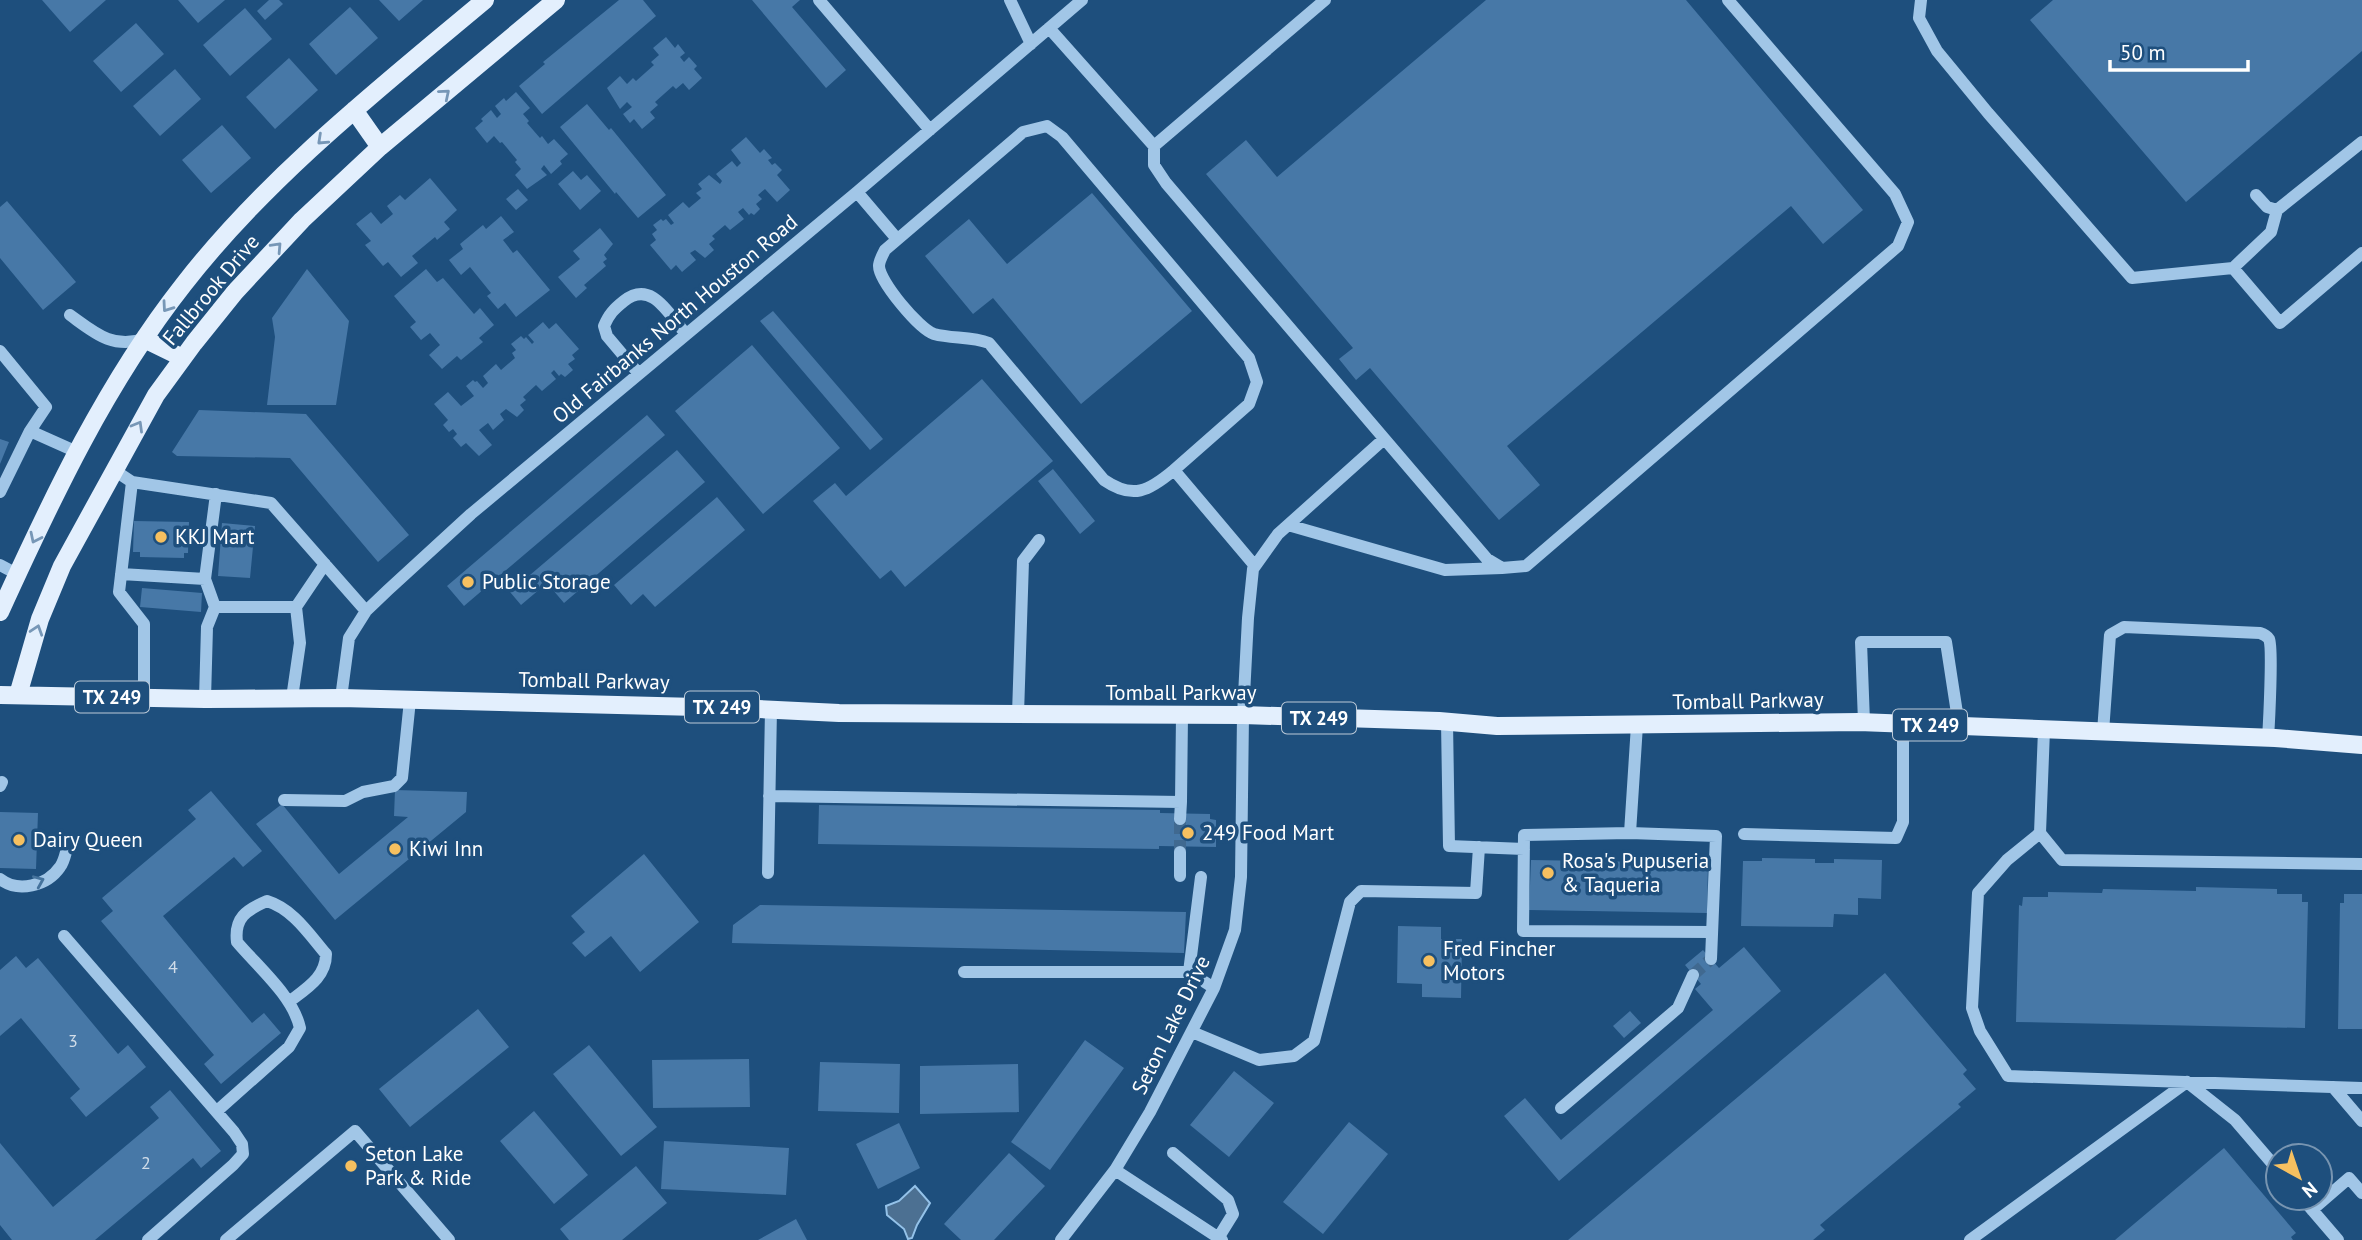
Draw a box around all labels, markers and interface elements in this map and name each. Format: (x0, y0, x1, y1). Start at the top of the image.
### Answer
scale bar (2110, 28, 2248, 72)
text: 50 m (2120, 39, 2166, 66)
one-way arrow (437, 90, 450, 102)
one-way arrow (317, 132, 330, 145)
street label: Old Fairbanks North Houston Road (547, 208, 803, 429)
street label: Fallbrook Drive (156, 229, 265, 351)
one-way arrow (268, 242, 281, 255)
one-way arrow (163, 299, 175, 312)
one-way arrow (130, 421, 143, 434)
place label: KKJ Mart (175, 523, 254, 550)
marker: KKJ Mart (153, 529, 169, 545)
one-way arrow (29, 531, 43, 543)
place label: Public Storage (482, 568, 611, 595)
marker: Public Storage (460, 574, 476, 590)
one-way arrow (28, 624, 43, 636)
street label: Tomball Parkway (518, 666, 670, 695)
street label: Tomball Parkway (1105, 679, 1257, 706)
road number: TX 249 (75, 682, 149, 712)
street label: Tomball Parkway (1672, 686, 1824, 715)
road number: TX 249 (685, 692, 759, 722)
road number: TX 249 (1282, 702, 1356, 734)
road number: TX 249 (1893, 710, 1967, 740)
place label: 249 Food Mart (1202, 819, 1334, 846)
marker: 249 Food Mart (1180, 825, 1196, 841)
place label: Dairy Queen (33, 826, 143, 853)
marker: Dairy Queen (11, 832, 27, 848)
place label: Kiwi Inn (409, 835, 483, 862)
marker: Kiwi Inn (387, 841, 403, 857)
place label: Rosa's Pupuseria & Taqueria (1562, 847, 1709, 898)
marker: Rosa's Pupuseria & Taqueria (1540, 865, 1556, 881)
one-way arrow (32, 876, 44, 890)
place label: Fred Fincher Motors (1443, 935, 1555, 986)
street label: Seton Lake Drive (1125, 951, 1216, 1099)
marker: Fred Fincher Motors (1421, 953, 1437, 969)
house number: 4 (168, 955, 178, 978)
house number: 3 (68, 1029, 78, 1052)
place label: Seton Lake Park & Ride (365, 1140, 471, 1191)
north arrow (2264, 1142, 2334, 1212)
house number: 2 (141, 1151, 151, 1174)
marker: Seton Lake Park & Ride (343, 1158, 359, 1174)
text: N (2297, 1177, 2322, 1203)

